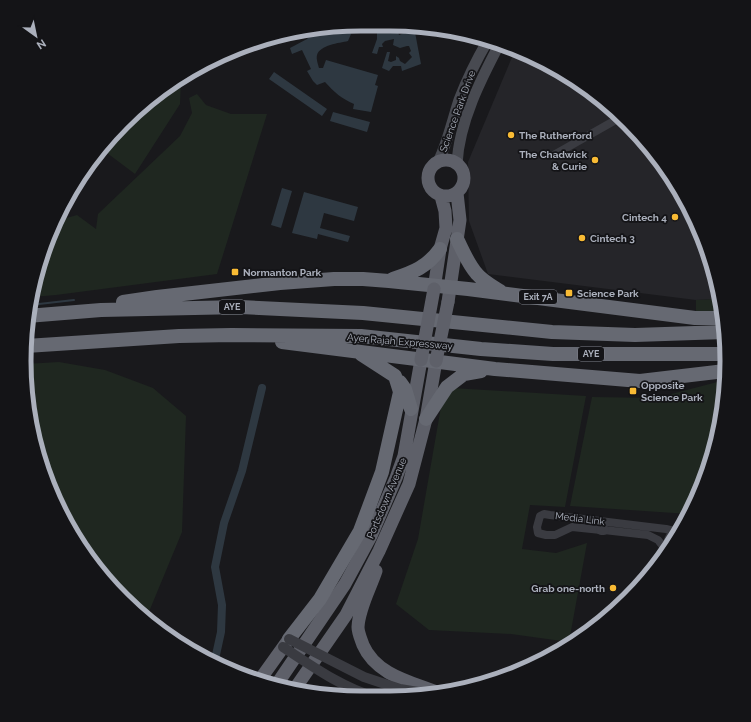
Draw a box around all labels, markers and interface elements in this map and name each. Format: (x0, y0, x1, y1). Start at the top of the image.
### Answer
north arrow (16, 16, 56, 56)
text: N (34, 36, 48, 52)
street label: Science Park Drive (438, 69, 477, 154)
marker: The Rutherford (506, 130, 516, 140)
place label: The Rutherford (519, 130, 593, 141)
place label: The Chadwick & Curie (519, 149, 587, 172)
marker: The Chadwick & Curie (590, 155, 600, 165)
place label: Cintech 4 (622, 212, 667, 223)
marker: Cintech 4 (670, 212, 680, 222)
marker: Cintech 3 (577, 233, 587, 243)
place label: Cintech 3 (590, 233, 635, 244)
marker: Normanton Park (230, 267, 240, 277)
place label: Normanton Park (243, 267, 322, 278)
marker: Science Park (564, 288, 574, 298)
place label: Science Park (577, 288, 639, 299)
road number: Exit 7A (519, 290, 557, 304)
road number: AYE (219, 300, 245, 314)
street label: Ayer Rajah Expressway (347, 331, 454, 352)
road number: AYE (578, 347, 604, 361)
place label: Opposite Science Park (641, 380, 703, 403)
marker: Opposite Science Park (628, 386, 638, 396)
street label: Portsdown Avenue (364, 456, 409, 540)
street label: Media Link (554, 510, 606, 527)
place label: Grab one-north (531, 583, 605, 594)
marker: Grab one-north (608, 583, 618, 593)

